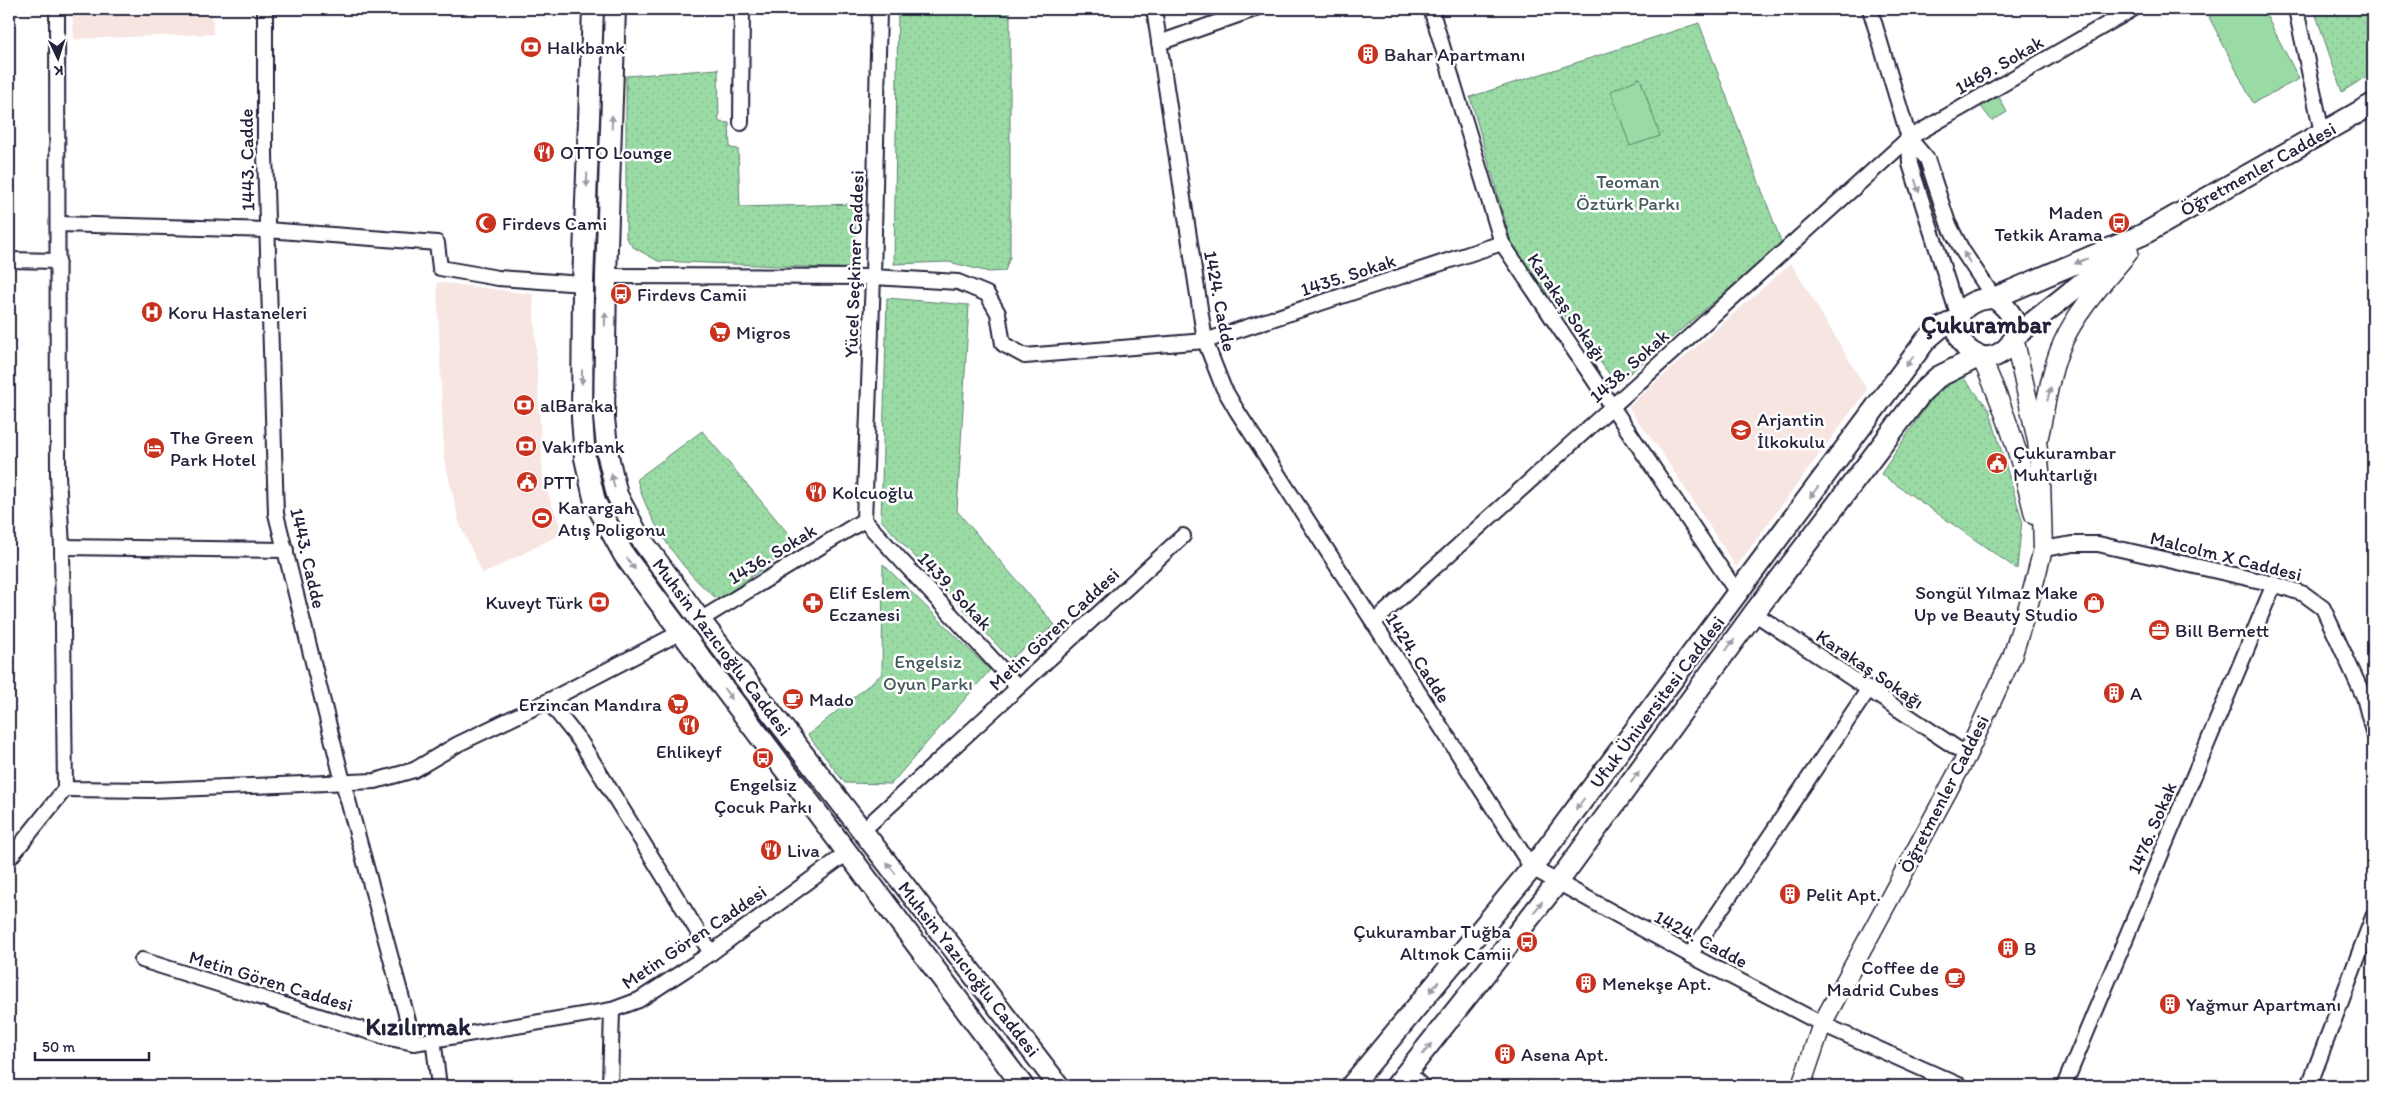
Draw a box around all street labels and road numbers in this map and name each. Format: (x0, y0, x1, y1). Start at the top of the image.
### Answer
street label: 1469. Sokak (1951, 30, 2048, 100)
street label: 1443. Cadde (235, 108, 259, 212)
street label: Öğretmenler Caddesi (2176, 117, 2340, 221)
street label: Yücel Seçkiner Caddesi (839, 170, 869, 358)
street label: 1424. Cadde (1199, 249, 1241, 353)
street label: 1435. Sokak (1297, 249, 1399, 301)
street label: Karakaş Sokağı (1522, 249, 1612, 365)
street label: 1438. Sokak (1584, 324, 1674, 408)
street label: 1443. Cadde (285, 505, 331, 611)
street label: 1436. Sokak (724, 519, 821, 589)
street label: Malcolm X Caddesi (2148, 526, 2304, 586)
street label: 1439. Sokak (913, 547, 997, 635)
street label: Muhsin Yazıcıoğlu Caddesi (648, 554, 796, 740)
street label: Metin Gören Caddesi (984, 563, 1124, 695)
street label: 1424. Cadde (1380, 609, 1456, 707)
street label: Ufuk Üniversitesi Caddesi (1585, 611, 1729, 793)
street label: Karakaş Sokağı (1812, 624, 1928, 714)
street label: Öğretmenler Caddesi (1894, 711, 1994, 877)
street label: 1476. Sokak (2122, 778, 2182, 878)
street label: Muhsin Yazıcıoğlu Caddesi (893, 877, 1045, 1061)
street label: Metin Gören Caddesi (617, 880, 771, 994)
street label: 1424. Cadde (1650, 905, 1752, 973)
street label: Metin Gören Caddesi (186, 945, 356, 1017)

